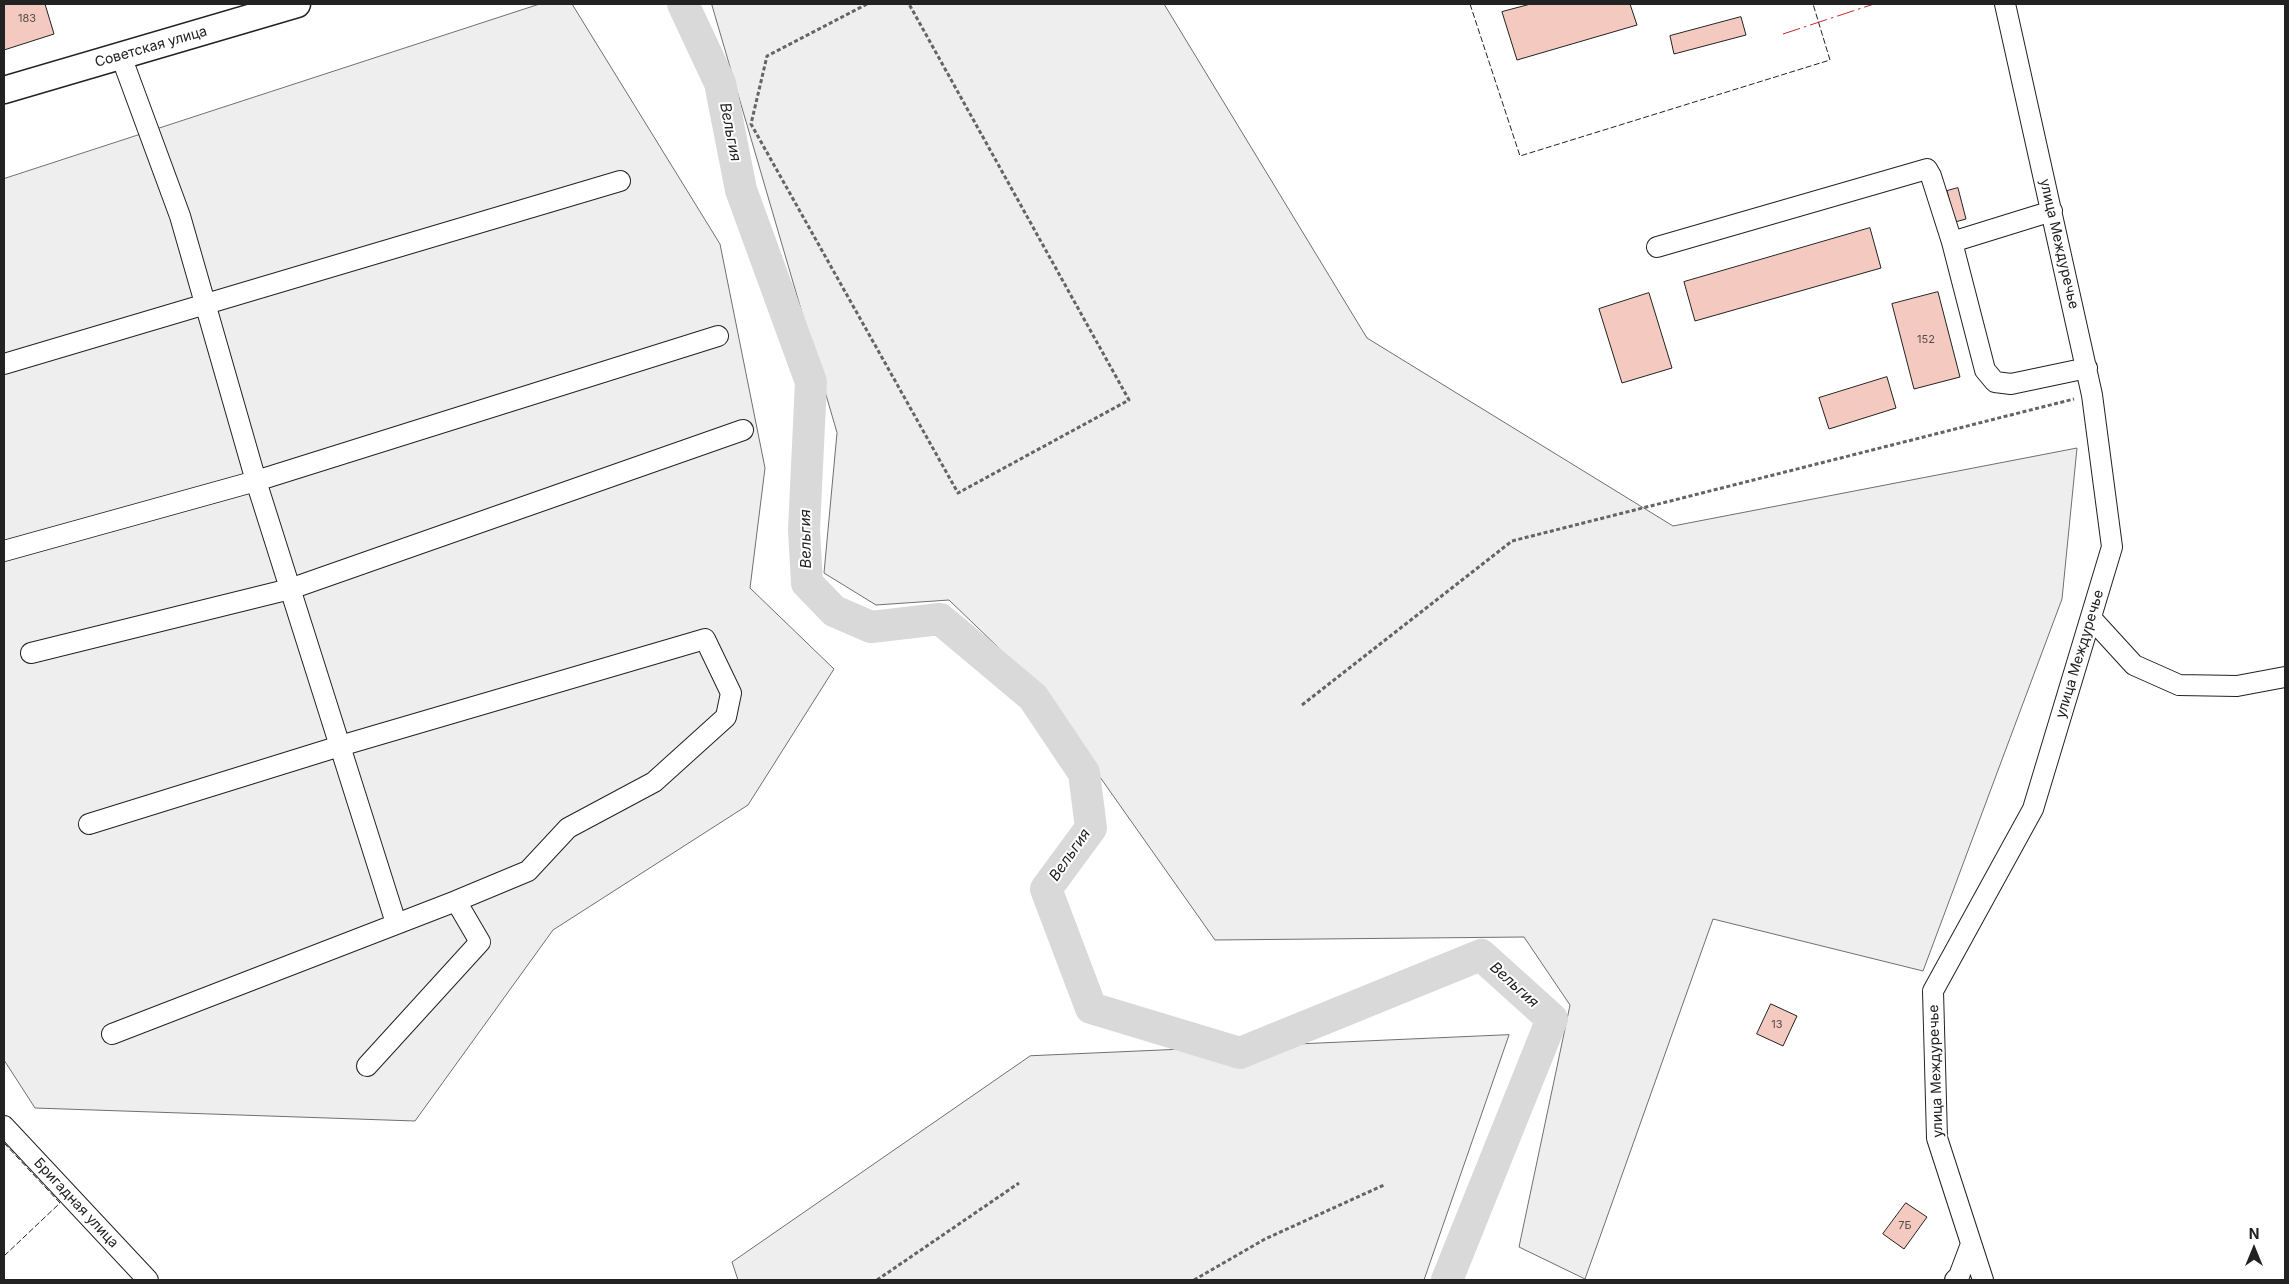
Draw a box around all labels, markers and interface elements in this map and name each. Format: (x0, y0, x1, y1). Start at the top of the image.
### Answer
house number: 183 (18, 12, 36, 26)
street label: Советская улица (93, 23, 209, 71)
water label: Вельгия (715, 101, 745, 163)
street label: улица Междуречье (2036, 177, 2082, 311)
house number: 152 (1917, 333, 1935, 347)
water label: Вельгия (796, 509, 816, 569)
street label: улица Междуречье (2053, 588, 2107, 720)
water label: Вельгия (1046, 826, 1094, 884)
water label: Вельгия (1486, 958, 1542, 1012)
street label: улица Междуречье (1925, 1004, 1947, 1138)
house number: 13 (1771, 1018, 1783, 1032)
street label: Бригадная улица (30, 1155, 122, 1251)
house number: 7Б (1898, 1219, 1912, 1233)
north arrow (2229, 1224, 2279, 1274)
text: N (2249, 1225, 2259, 1242)

